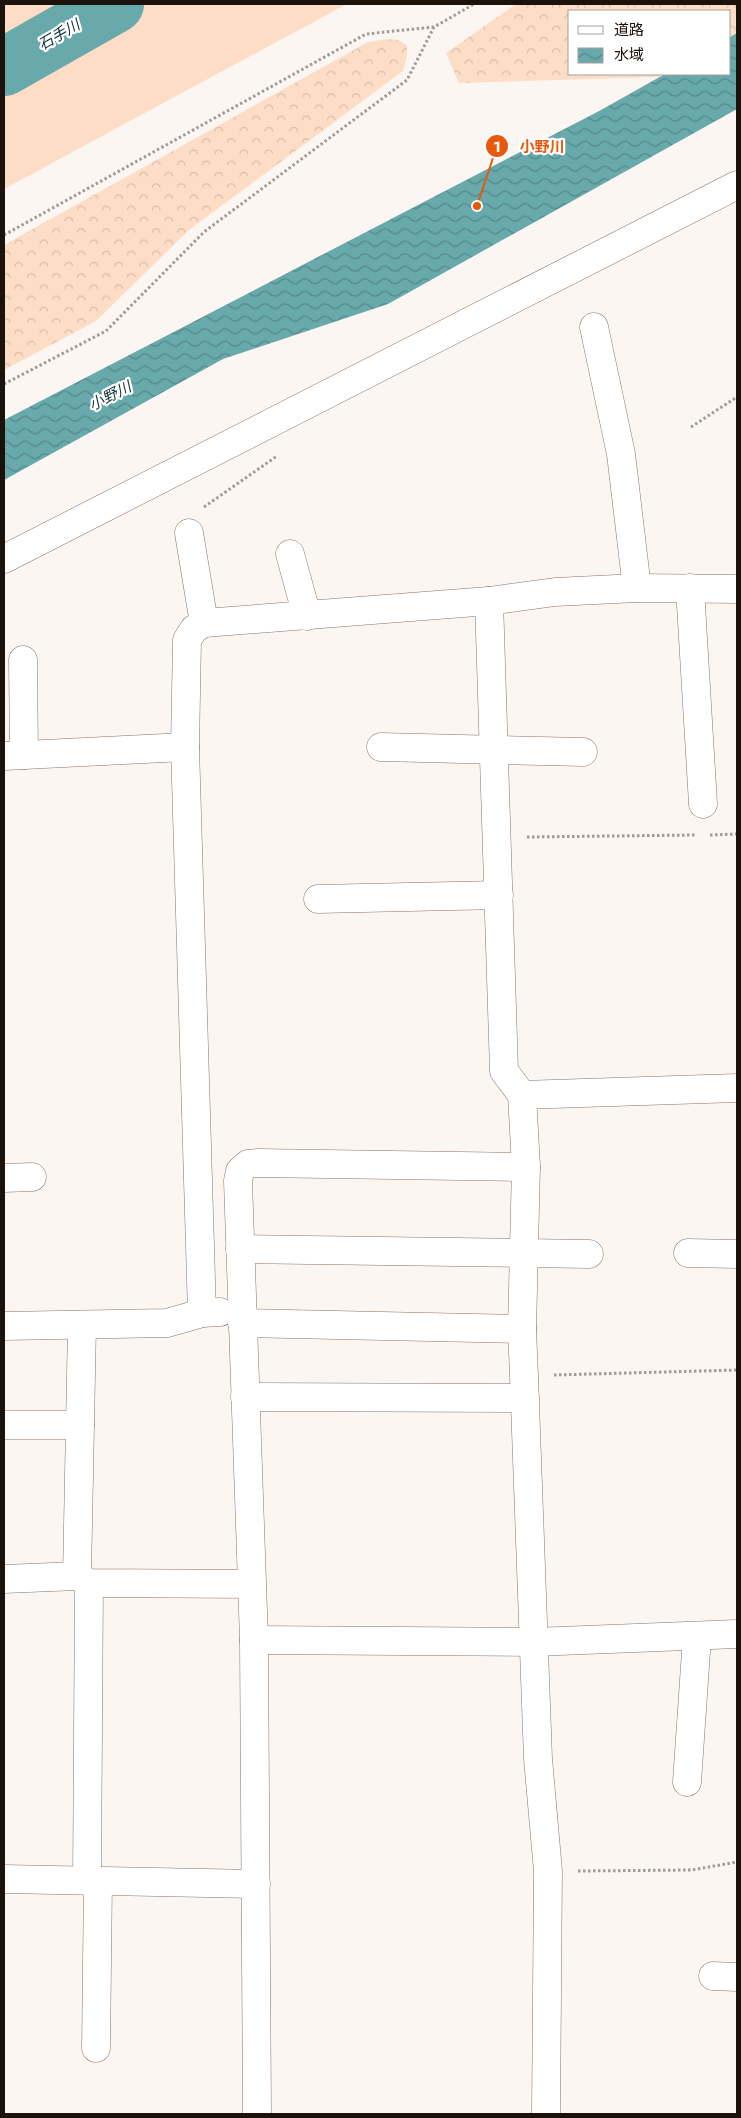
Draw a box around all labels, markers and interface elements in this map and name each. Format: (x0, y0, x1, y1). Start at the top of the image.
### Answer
legend (568, 10, 731, 75)
water label: 石手川 (34, 13, 86, 56)
text: 道路 (614, 19, 644, 41)
text: 水域 (614, 44, 644, 66)
callout: 小野川 (485, 131, 575, 161)
text: 1 (493, 136, 501, 158)
text: 小野川 (519, 136, 565, 158)
water label: 小野川 (85, 375, 137, 416)

